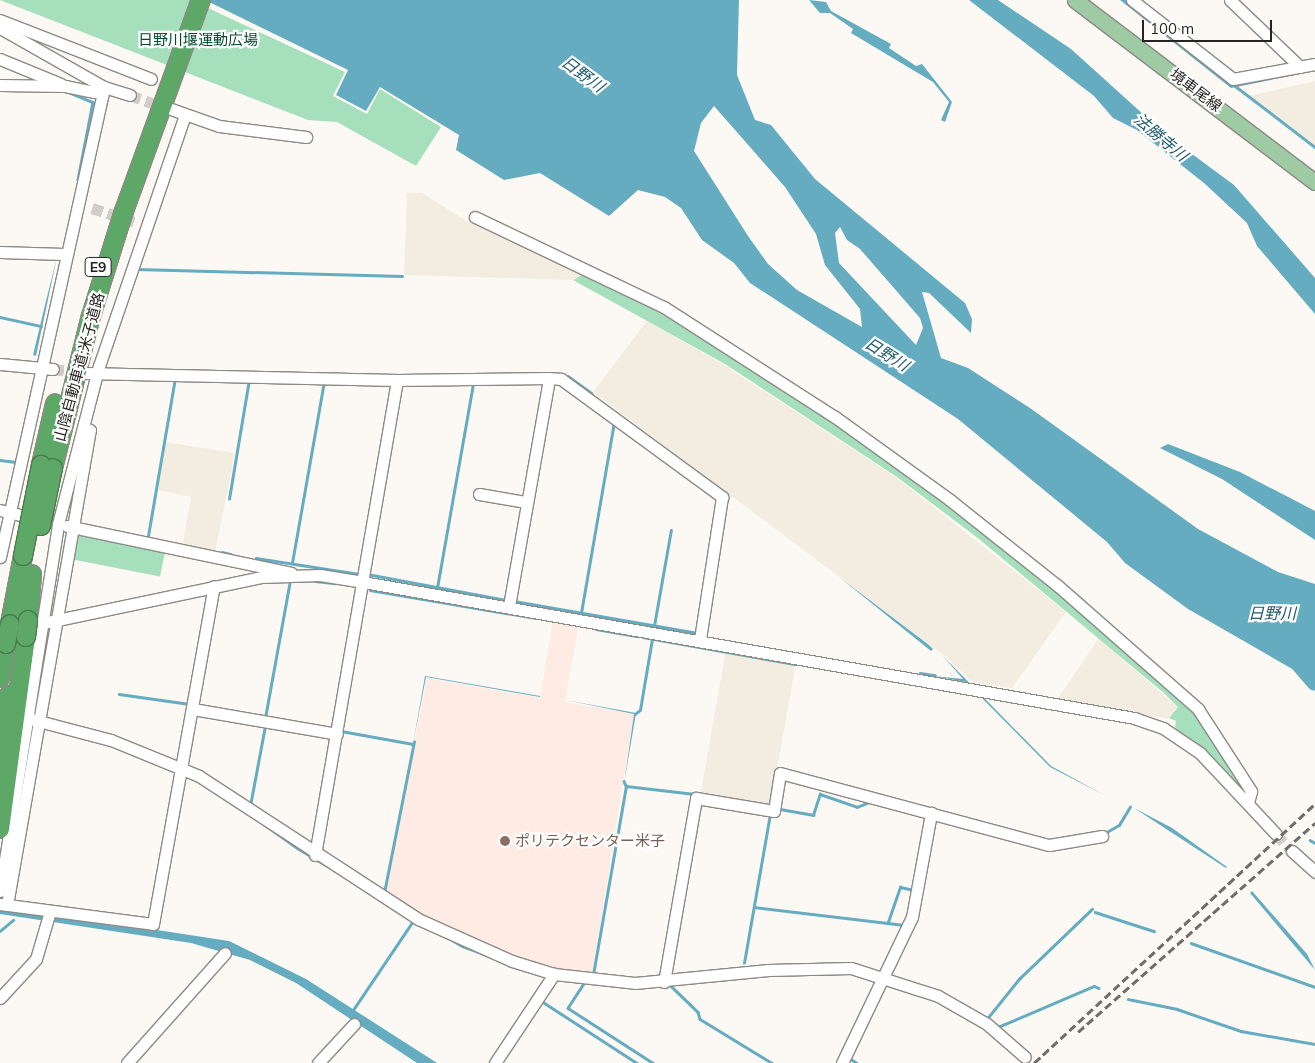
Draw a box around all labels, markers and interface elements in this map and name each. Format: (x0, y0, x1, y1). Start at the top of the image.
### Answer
scale bar (1145, 10, 1275, 42)
text: 100 m (1150, 19, 1194, 38)
park label: 日野川堰運動広場 (138, 31, 258, 49)
water label: 日野川 (558, 52, 608, 96)
street label: 境車尾線 (1167, 65, 1225, 115)
water label: 法勝寺川 (1130, 109, 1192, 165)
road number: E9 (84, 256, 112, 278)
street label: 山陰自動車道;米子道路 (50, 291, 108, 443)
water label: 日野川 (862, 333, 912, 375)
water label: 日野川 (1248, 603, 1296, 623)
place label: ポリテクセンター米子 (515, 832, 665, 850)
marker: ポリテクセンター米子 (499, 835, 511, 847)

